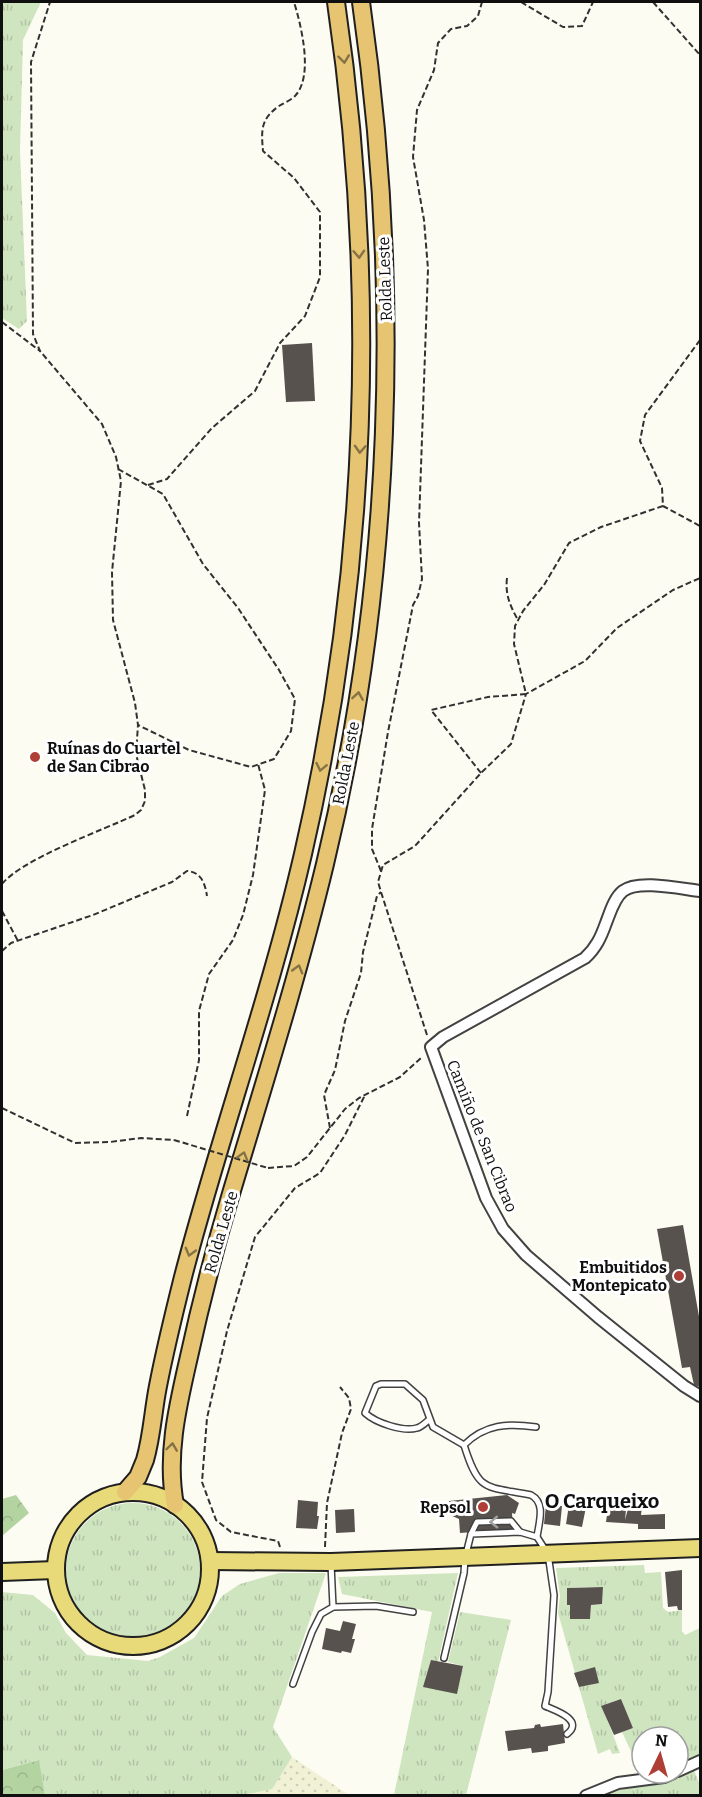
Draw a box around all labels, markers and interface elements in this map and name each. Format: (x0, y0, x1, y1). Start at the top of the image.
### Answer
one-way arrow (337, 55, 349, 64)
street label: Rolda Leste (374, 236, 396, 322)
one-way arrow (353, 249, 366, 258)
one-way arrow (353, 444, 366, 453)
one-way arrow (351, 692, 364, 702)
street label: Rolda Leste (329, 720, 363, 806)
place label: Ruínas do Cuartel de San Cibrao (47, 739, 181, 776)
marker: Ruínas do Cuartel de San Cibrao (28, 750, 42, 764)
one-way arrow (316, 762, 329, 772)
one-way arrow (290, 964, 303, 974)
street label: Camiño de San Cibrao (443, 1057, 521, 1215)
one-way arrow (236, 1151, 248, 1162)
street label: Rolda Leste (200, 1189, 242, 1275)
one-way arrow (185, 1246, 197, 1257)
place label: Embuitidos Montepicato (572, 1258, 667, 1295)
marker: Embuitidos Montepicato (672, 1269, 686, 1283)
one-way arrow (166, 1442, 178, 1452)
district label: O Carqueixo (545, 1489, 659, 1513)
place label: Repsol (420, 1498, 471, 1517)
marker: Repsol (476, 1500, 490, 1514)
one-way arrow (490, 1516, 499, 1528)
north arrow (630, 1725, 690, 1785)
text: N (654, 1731, 668, 1751)

